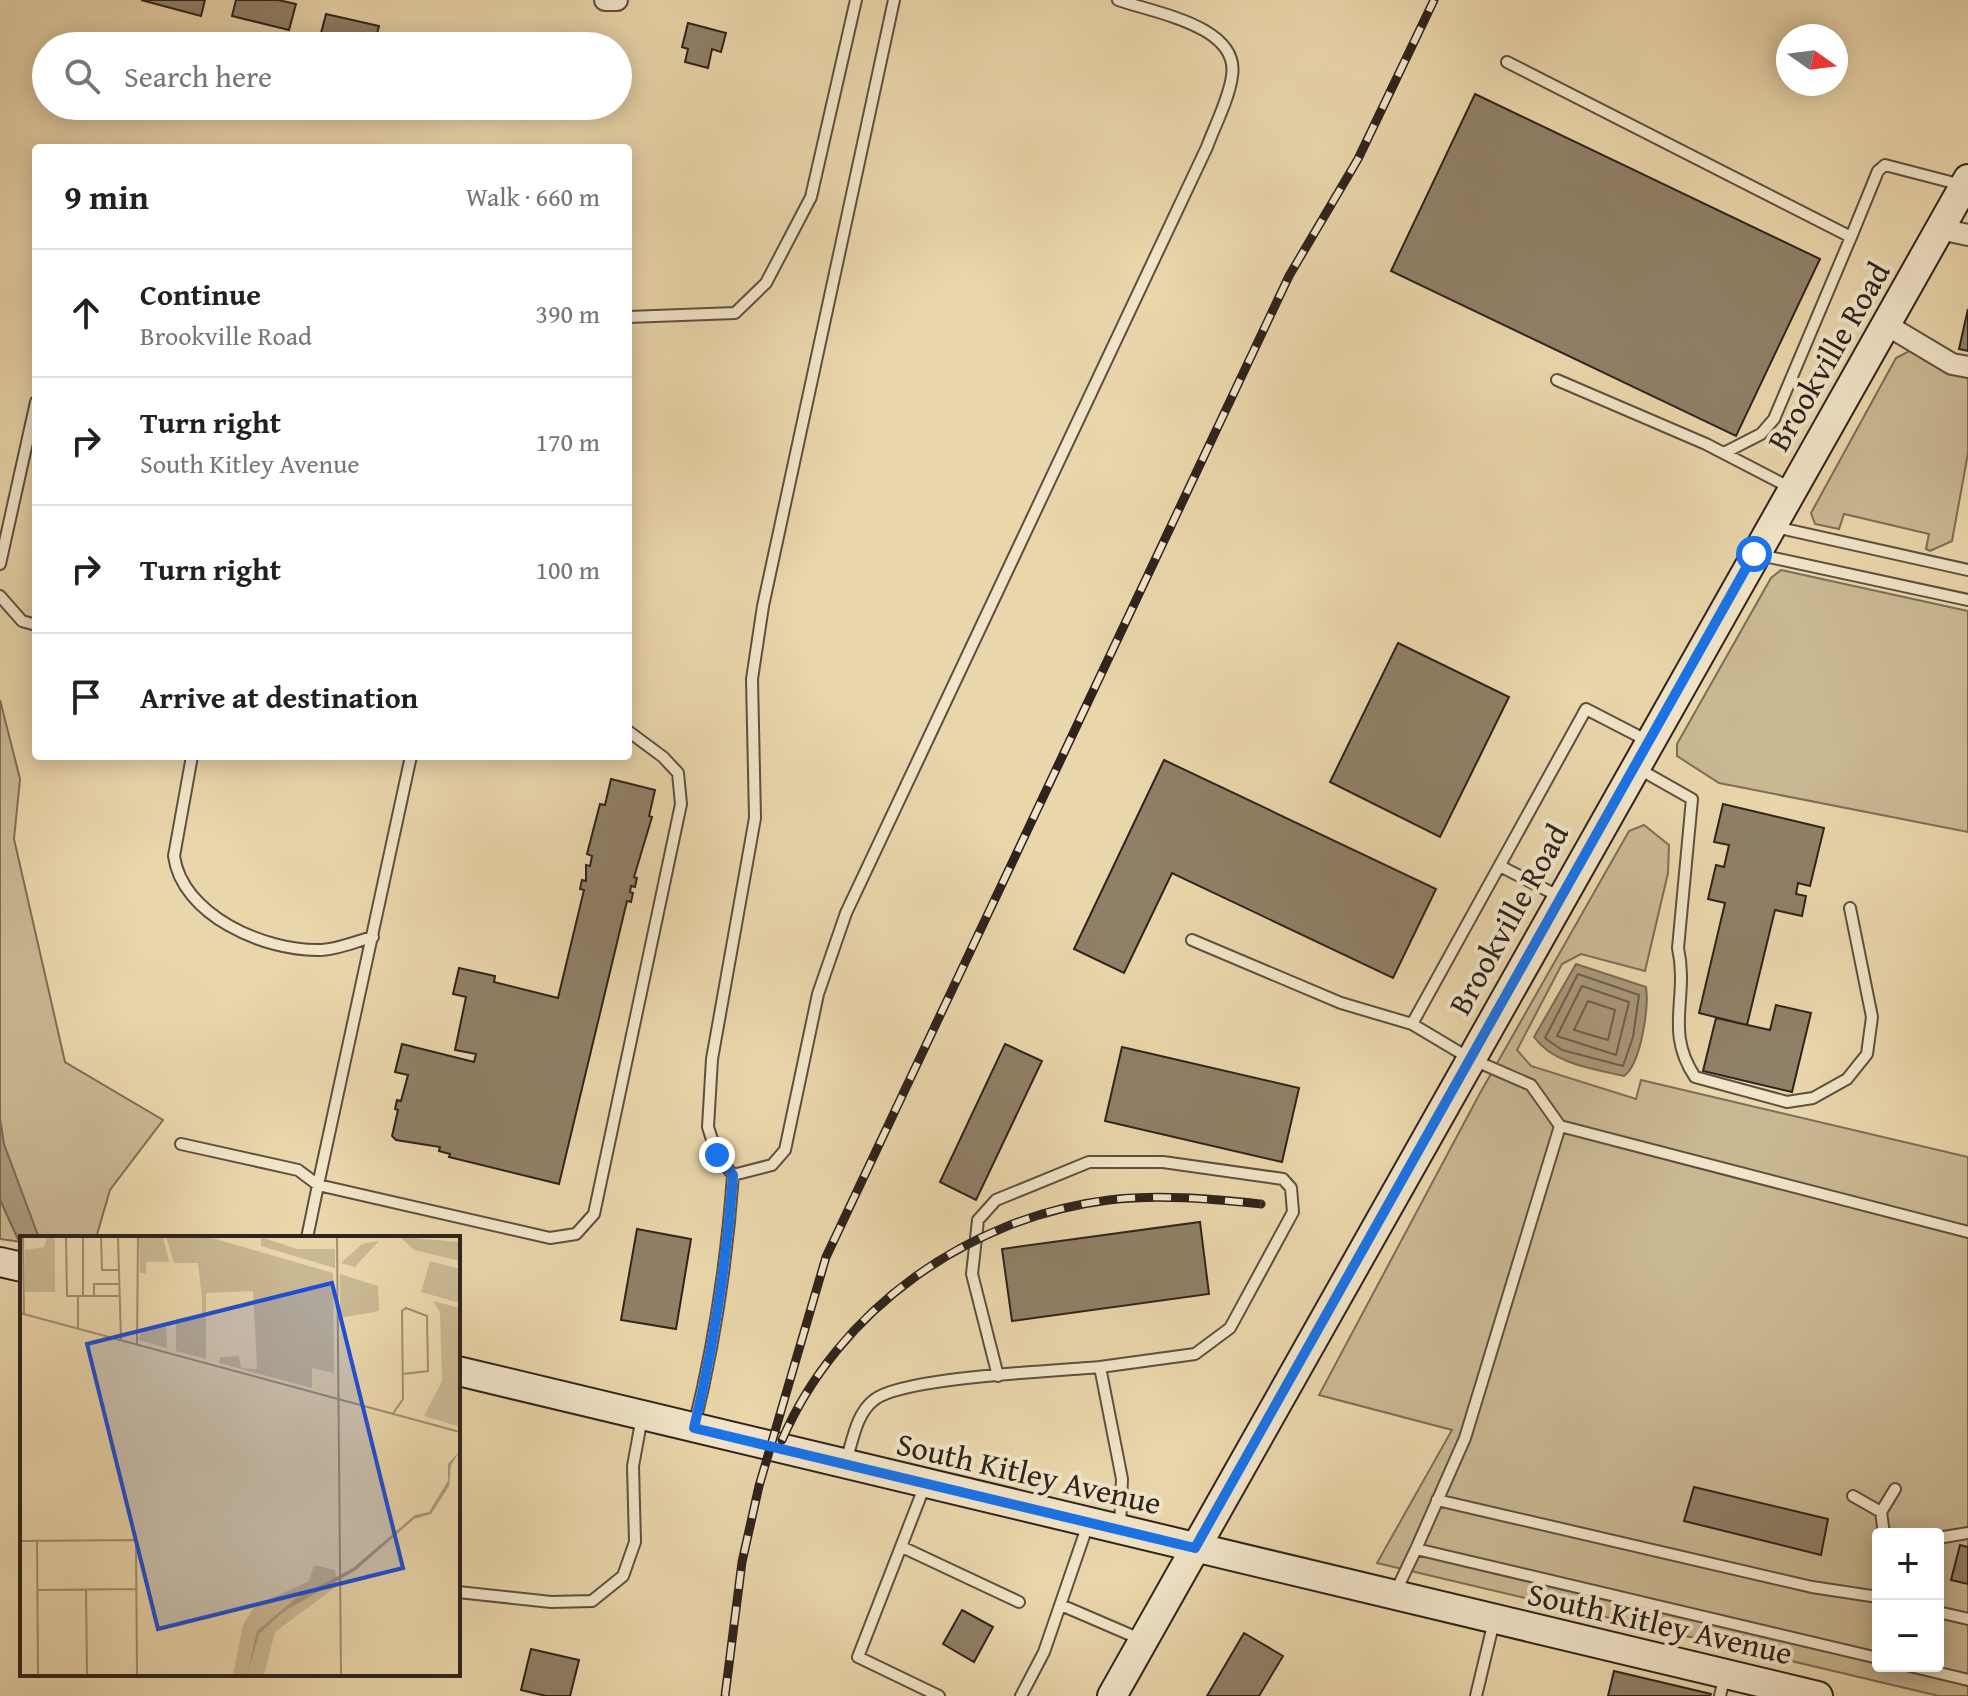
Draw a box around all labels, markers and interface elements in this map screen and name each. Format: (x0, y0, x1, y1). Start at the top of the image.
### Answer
north arrow (1776, 24, 1848, 96)
search box (32, 32, 632, 120)
icon: search (60, 54, 104, 98)
text: Search here (124, 54, 272, 98)
text: 9 min (64, 172, 149, 221)
text: Walk · 660 m (466, 177, 600, 216)
street label: Brookville Road (1755, 253, 1901, 459)
text: Continue (140, 272, 261, 316)
icon: ahead (64, 291, 108, 335)
text: 390 m (535, 294, 600, 333)
text: Brookville Road (140, 316, 312, 355)
text: Turn right (140, 400, 281, 444)
icon: right (64, 419, 108, 463)
text: 170 m (535, 422, 600, 461)
text: South Kitley Avenue (140, 444, 359, 483)
route start (1736, 536, 1772, 572)
icon: right (64, 547, 108, 591)
text: Turn right (140, 547, 281, 591)
text: 100 m (535, 550, 600, 589)
icon: arrive (64, 675, 108, 719)
text: Arrive at destination (140, 675, 418, 719)
street label: Brookville Road (1436, 815, 1580, 1023)
route end (699, 1137, 735, 1173)
inset map (20, 1236, 460, 1676)
street label: South Kitley Avenue (892, 1420, 1166, 1526)
map controls (1872, 1528, 1944, 1672)
button: + (1872, 1528, 1944, 1600)
street label: South Kitley Avenue (1523, 1570, 1797, 1676)
button: − (1872, 1600, 1944, 1672)

